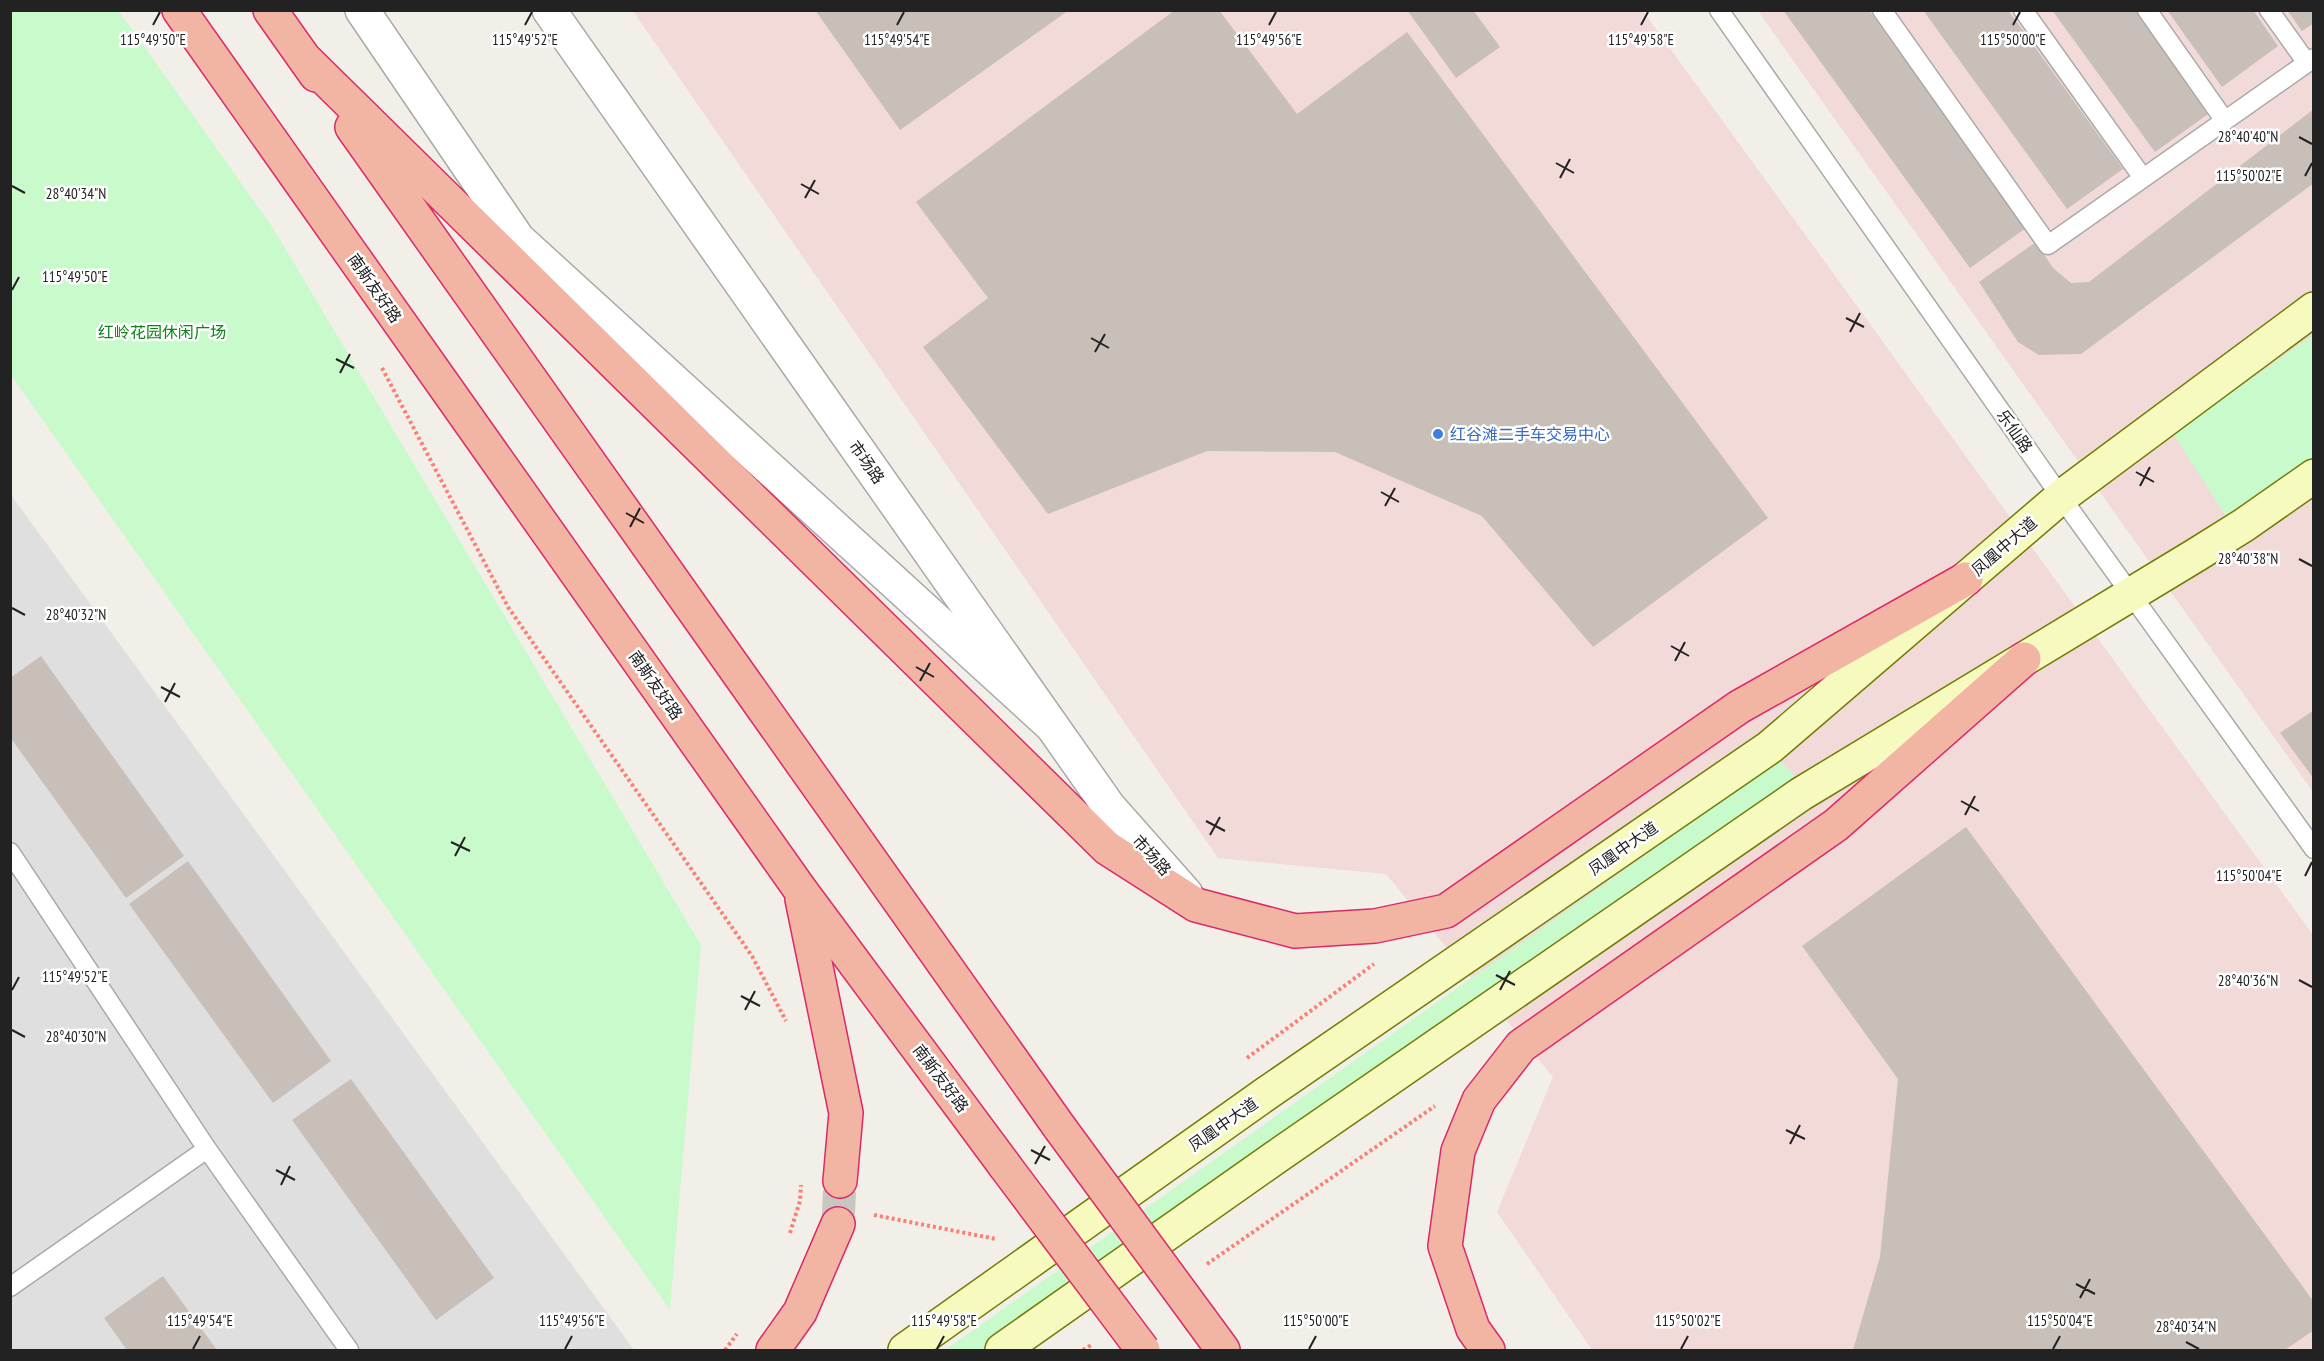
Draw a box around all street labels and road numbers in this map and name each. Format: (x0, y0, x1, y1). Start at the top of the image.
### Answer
street label: 南斯友好路 (344, 249, 406, 327)
street label: 乐仙路 (1993, 406, 2037, 456)
street label: 市场路 (845, 437, 889, 487)
street label: 凤凰中大道 (1967, 512, 2041, 580)
street label: 南斯友好路 (625, 646, 687, 724)
street label: 凤凰中大道 (1584, 817, 1662, 879)
street label: 市场路 (1129, 830, 1175, 880)
street label: 南斯友好路 (909, 1040, 973, 1116)
street label: 凤凰中大道 (1184, 1093, 1262, 1155)

